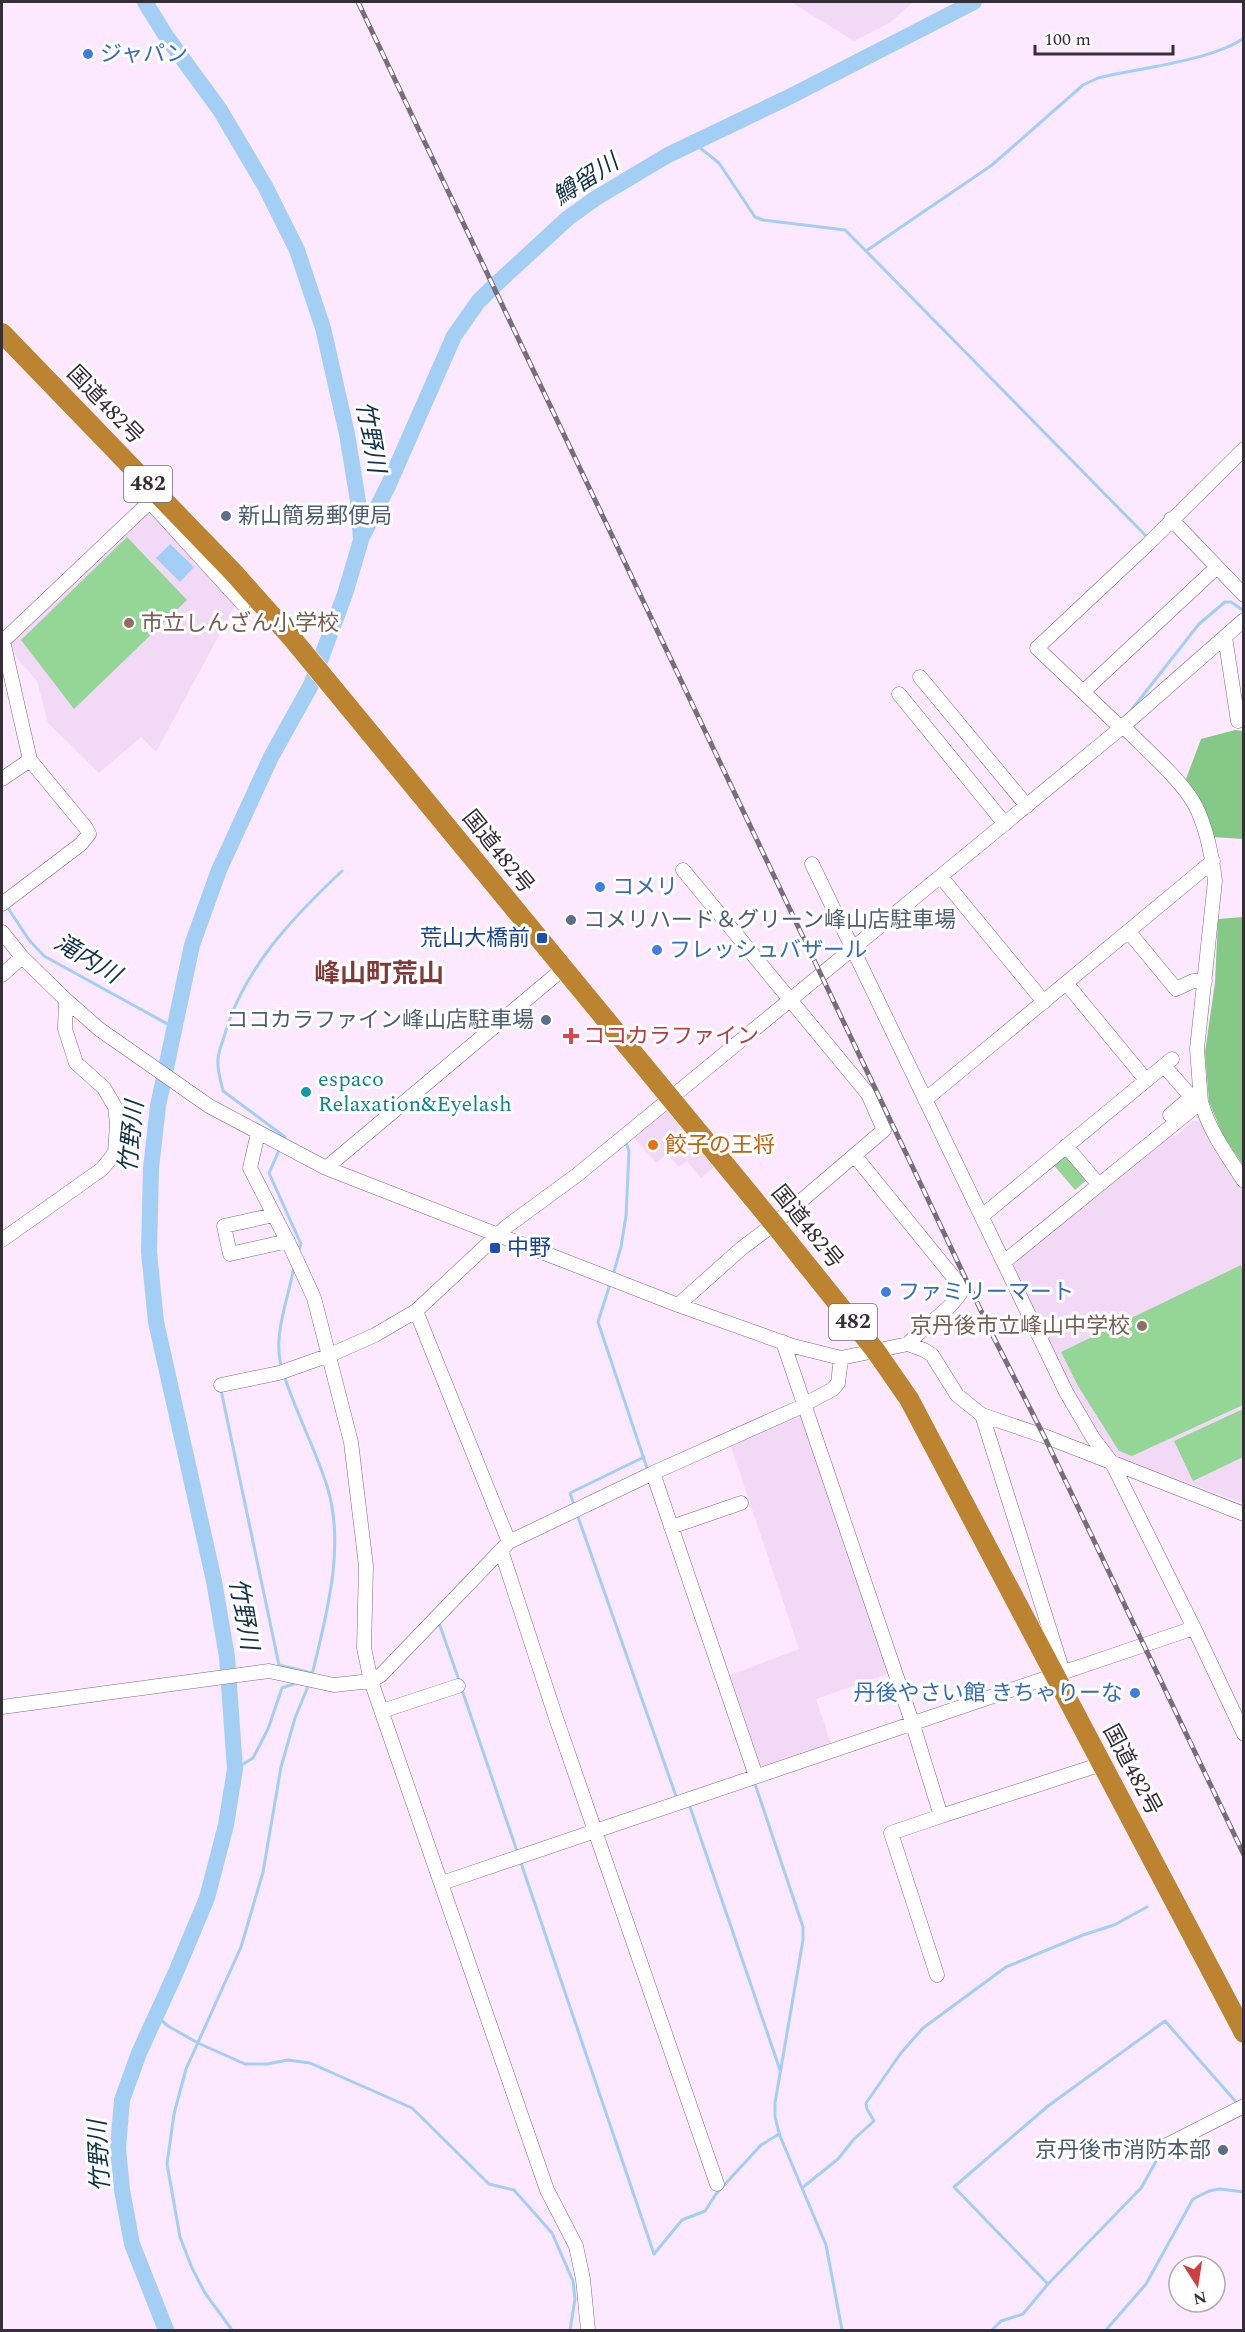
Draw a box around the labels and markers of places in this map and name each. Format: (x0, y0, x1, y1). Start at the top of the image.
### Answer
place label: ジャパン (100, 38, 188, 71)
marker: ジャパン (81, 47, 95, 61)
place label: 新山簡易郵便局 (238, 500, 392, 533)
marker: 新山簡易郵便局 (219, 509, 233, 523)
place label: 市立しんざん小学校 (141, 607, 339, 640)
marker: 市立しんざん小学校 (122, 616, 136, 630)
place label: コメリ (612, 871, 678, 904)
marker: コメリ (593, 880, 607, 894)
place label: コメリハード＆グリーン峰山店駐車場 (583, 904, 956, 937)
marker: コメリハード＆グリーン峰山店駐車場 (564, 913, 578, 927)
place label: 荒山大橋前 (420, 922, 530, 955)
marker: 荒山大橋前 (535, 931, 549, 945)
place label: フレッシュバザール (669, 934, 867, 967)
marker: フレッシュバザール (650, 943, 664, 957)
place label: ココカラファイン峰山店駐車場 (226, 1004, 534, 1037)
marker: ココカラファイン峰山店駐車場 (539, 1013, 553, 1027)
place label: ココカラファイン (583, 1020, 759, 1053)
marker: ココカラファイン (564, 1029, 578, 1043)
place label: espaco Relaxation&Eyelash (318, 1063, 512, 1121)
marker: espaco Relaxation&Eyelash (299, 1085, 313, 1099)
place label: 餃子の王将 (665, 1129, 775, 1162)
marker: 餃子の王将 (646, 1138, 660, 1152)
place label: 中野 (507, 1232, 551, 1265)
marker: 中野 (488, 1241, 502, 1255)
place label: ファミリーマート (898, 1276, 1074, 1309)
marker: ファミリーマート (879, 1285, 893, 1299)
place label: 京丹後市立峰山中学校 (910, 1310, 1130, 1343)
marker: 京丹後市立峰山中学校 (1135, 1319, 1149, 1333)
place label: 丹後やさい館 きちゃりーな (853, 1677, 1123, 1710)
marker: 丹後やさい館 きちゃりーな (1128, 1686, 1142, 1700)
place label: 京丹後市消防本部 (1035, 2134, 1211, 2167)
marker: 京丹後市消防本部 (1216, 2143, 1230, 2157)

